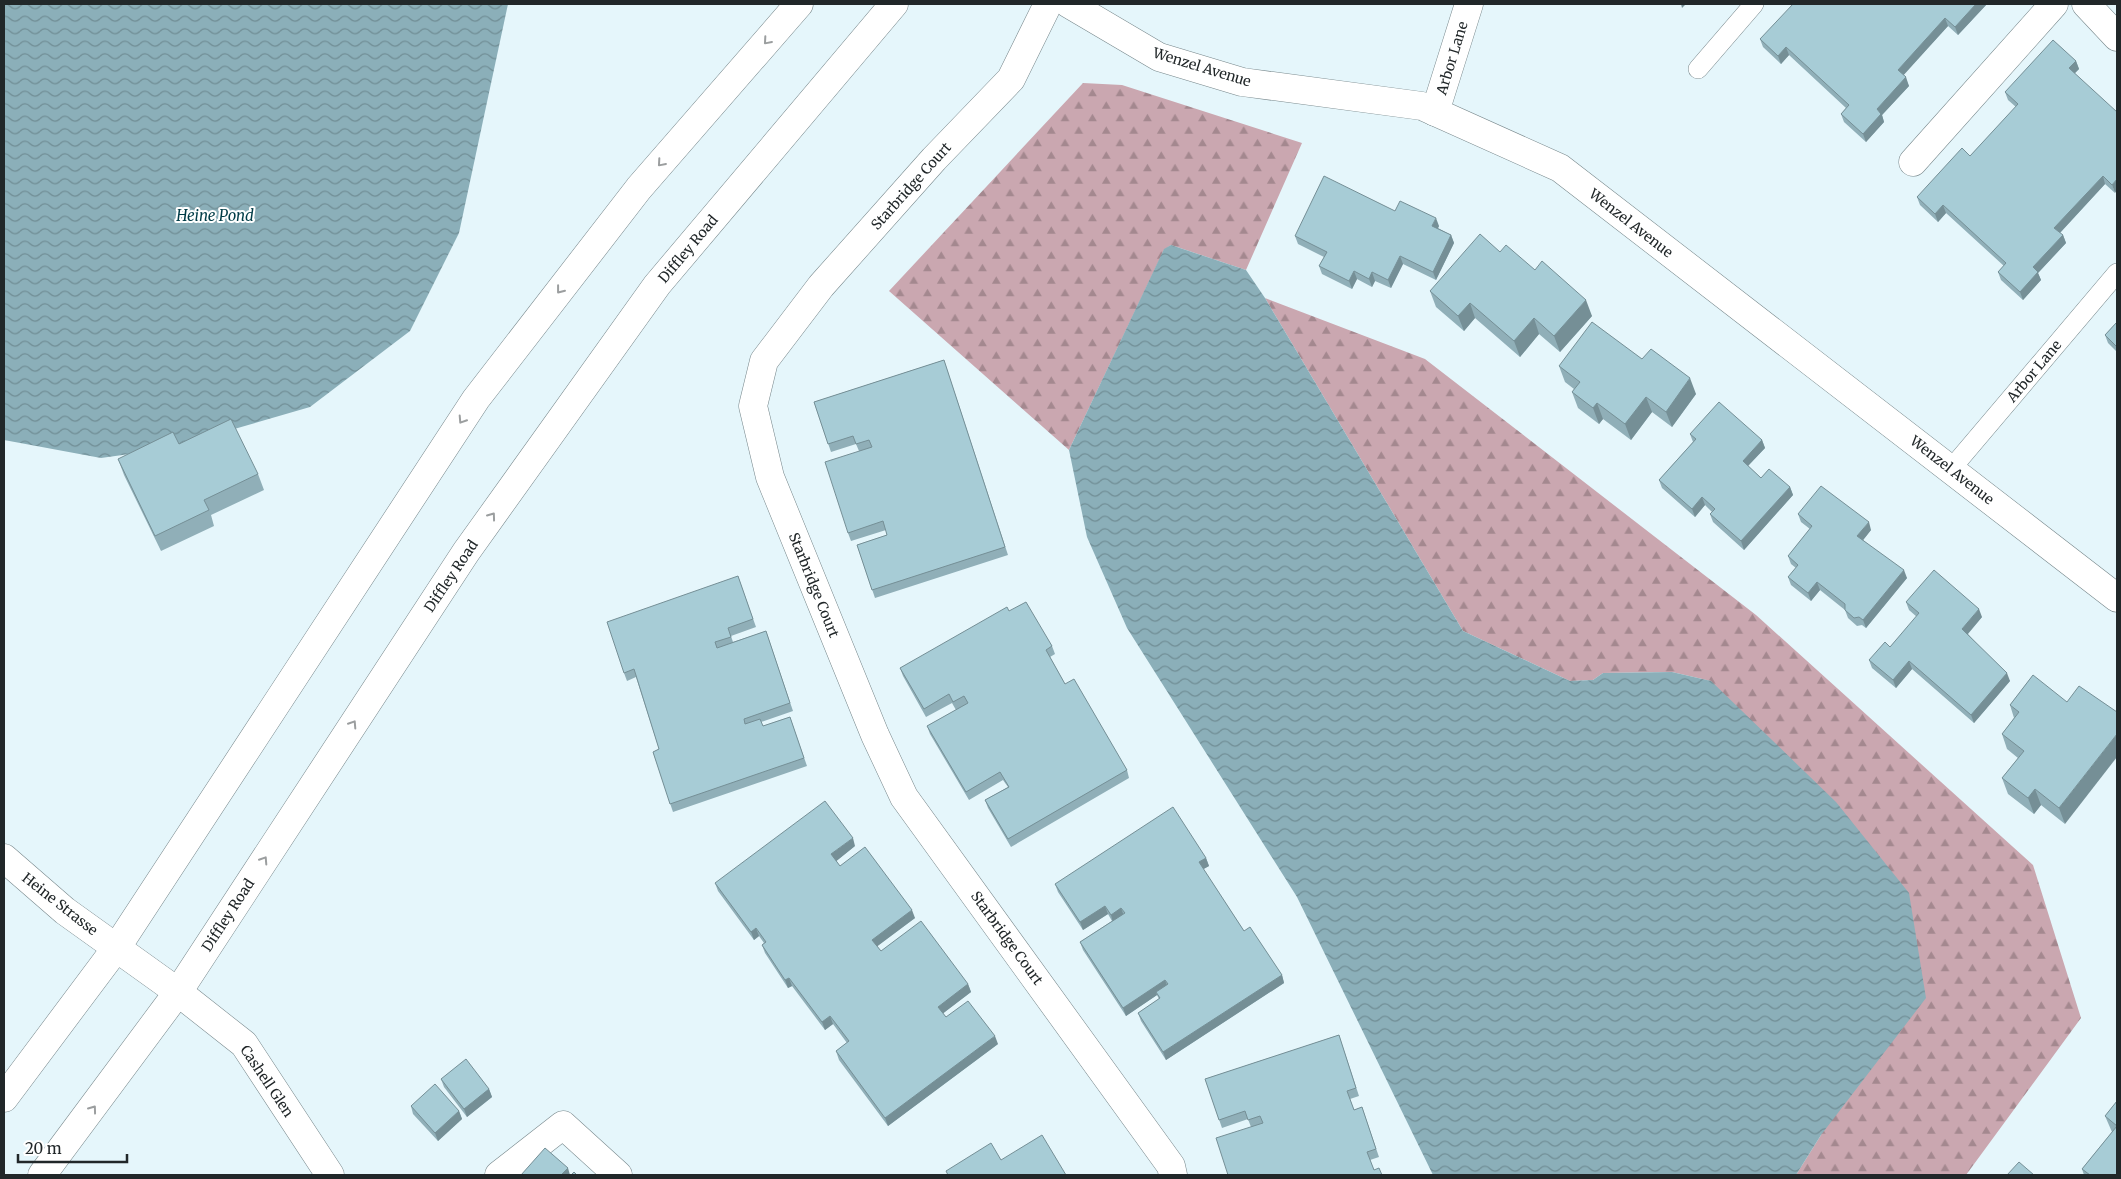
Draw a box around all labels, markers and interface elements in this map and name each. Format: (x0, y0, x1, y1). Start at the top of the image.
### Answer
street label: Arbor Lane (1432, 19, 1472, 98)
one-way arrow (764, 35, 773, 44)
street label: Wenzel Avenue (1150, 43, 1253, 90)
street label: Starbridge Court (867, 138, 955, 233)
one-way arrow (657, 158, 666, 167)
street label: Wenzel Avenue (1585, 184, 1677, 261)
water label: Heine Pond (175, 206, 254, 225)
street label: Diffley Road (654, 211, 722, 287)
one-way arrow (556, 285, 565, 294)
street label: Arbor Lane (2002, 336, 2065, 407)
one-way arrow (459, 414, 468, 424)
street label: Wenzel Avenue (1906, 431, 1998, 508)
one-way arrow (486, 512, 495, 522)
street label: Starbridge Court (785, 530, 843, 641)
street label: Diffley Road (420, 536, 482, 616)
one-way arrow (347, 720, 357, 729)
one-way arrow (258, 856, 267, 865)
street label: Heine Strasse (18, 869, 102, 939)
street label: Diffley Road (198, 875, 259, 955)
street label: Starbridge Court (967, 888, 1047, 989)
street label: Cashell Glen (236, 1042, 298, 1120)
one-way arrow (87, 1105, 96, 1115)
scale bar (18, 1132, 126, 1164)
text: 20 m (25, 1139, 62, 1158)

